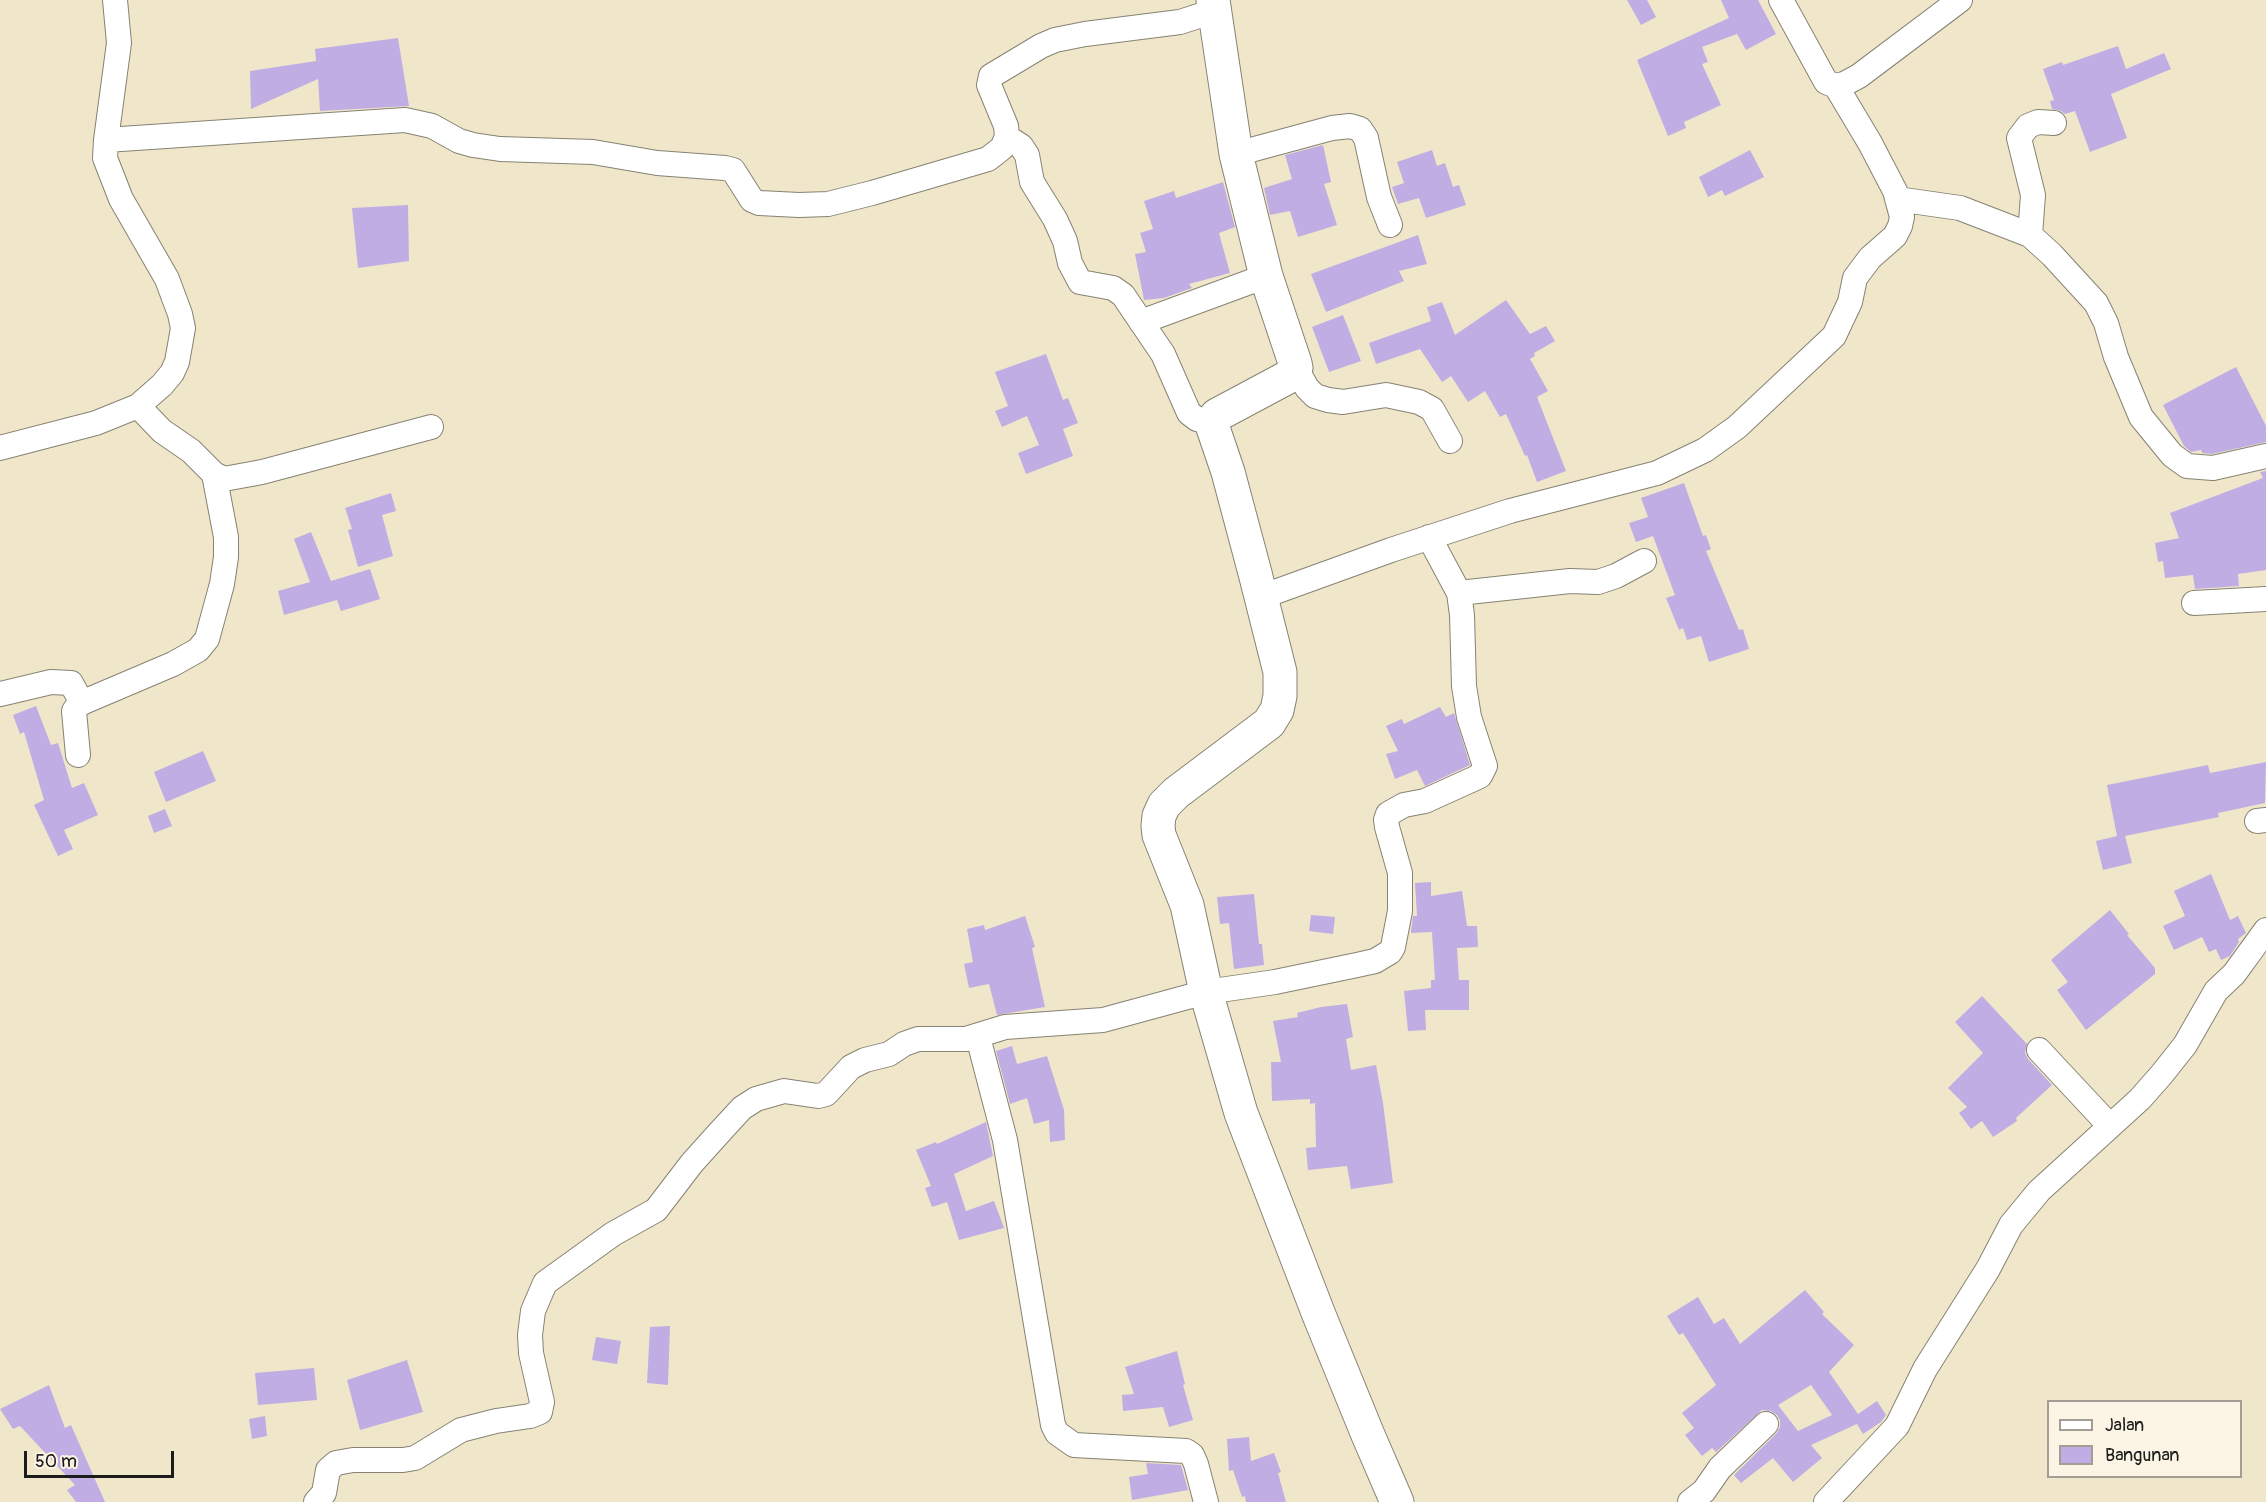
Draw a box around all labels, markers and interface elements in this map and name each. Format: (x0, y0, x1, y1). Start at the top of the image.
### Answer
legend (2047, 1400, 2242, 1478)
text: Jalan (2105, 1414, 2144, 1437)
scale bar (27, 1439, 177, 1477)
text: Bangunan (2105, 1444, 2180, 1467)
text: 50 m (35, 1450, 77, 1473)

